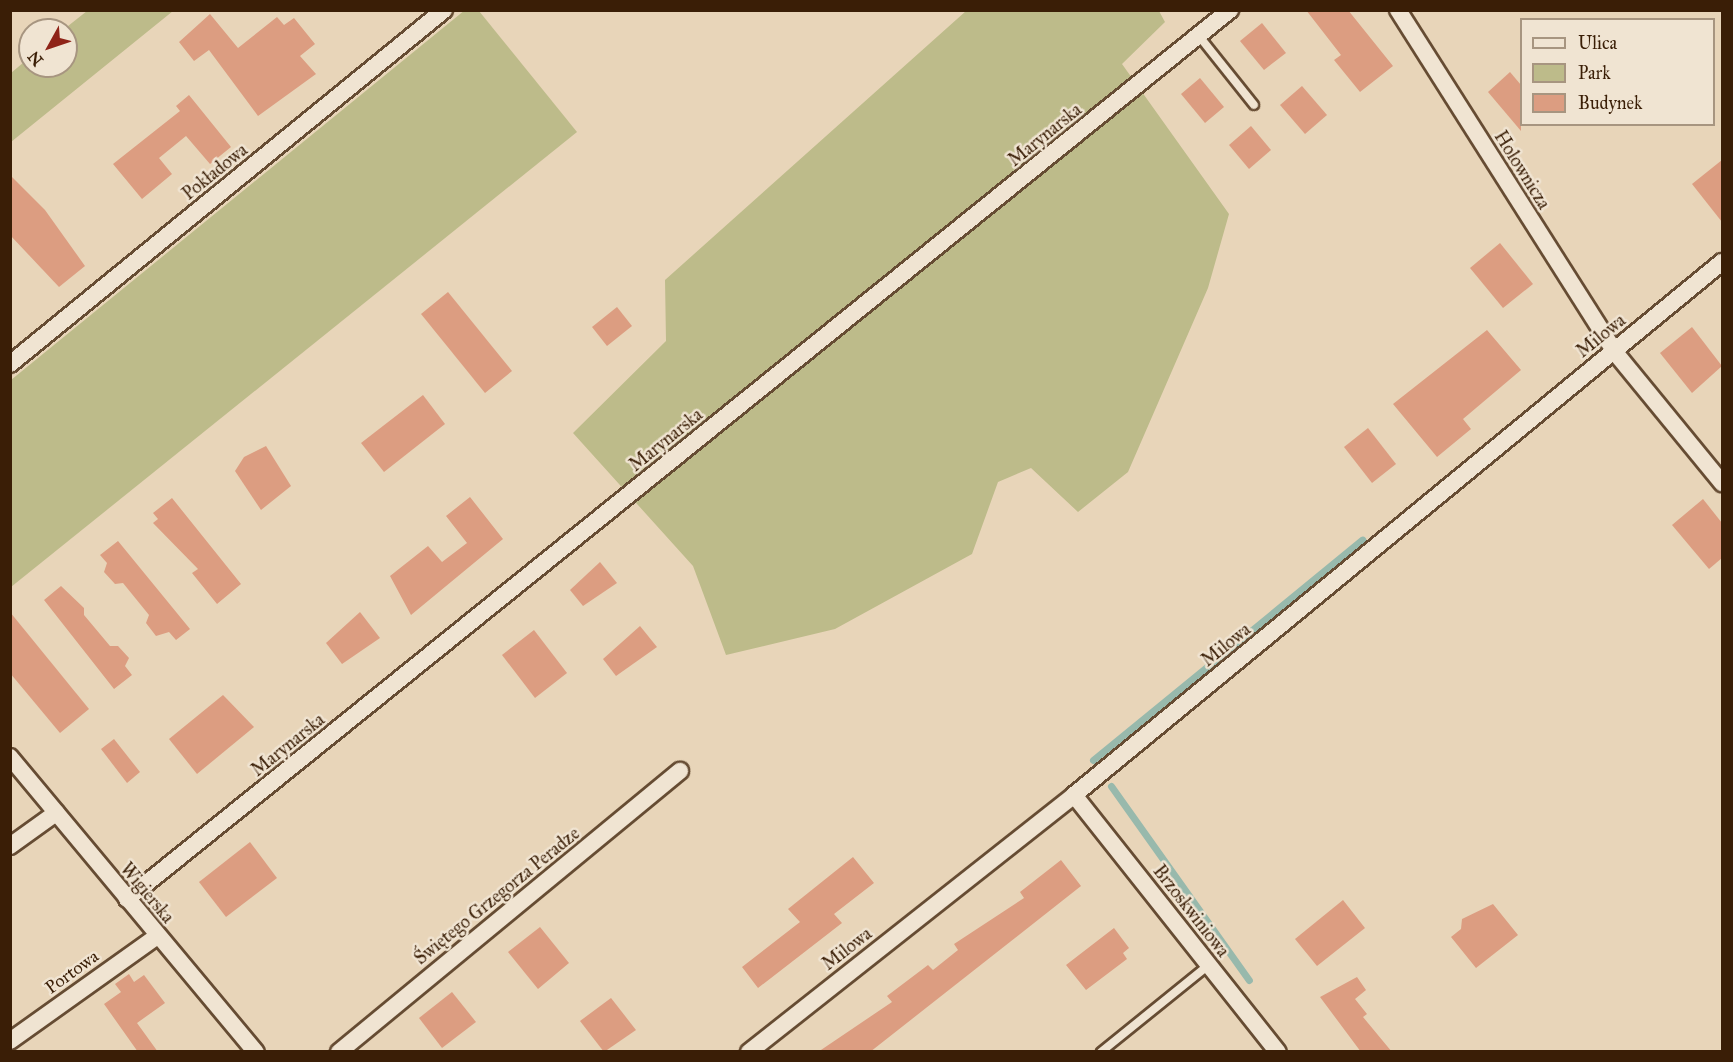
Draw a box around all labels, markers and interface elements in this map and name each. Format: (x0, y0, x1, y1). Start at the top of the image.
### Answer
north arrow (18, 18, 78, 78)
legend (1520, 18, 1715, 126)
text: Ulica (1578, 32, 1617, 54)
text: N (24, 47, 47, 70)
text: Park (1578, 62, 1611, 84)
text: Budynek (1578, 92, 1642, 114)
street label: Marynarska (1004, 99, 1086, 171)
street label: Holownicza (1489, 127, 1555, 213)
street label: Pokładowa (178, 139, 252, 205)
street label: Milowa (1572, 310, 1630, 362)
street label: Marynarska (625, 404, 707, 476)
street label: Milowa (1197, 619, 1255, 671)
street label: Marynarska (247, 709, 329, 781)
street label: Świętego Grzegorza Peradze (410, 823, 584, 969)
street label: Wigierska (116, 858, 178, 928)
street label: Brzoskwiniowa (1148, 861, 1234, 961)
street label: Milowa (818, 923, 876, 975)
street label: Portowa (41, 945, 103, 999)

